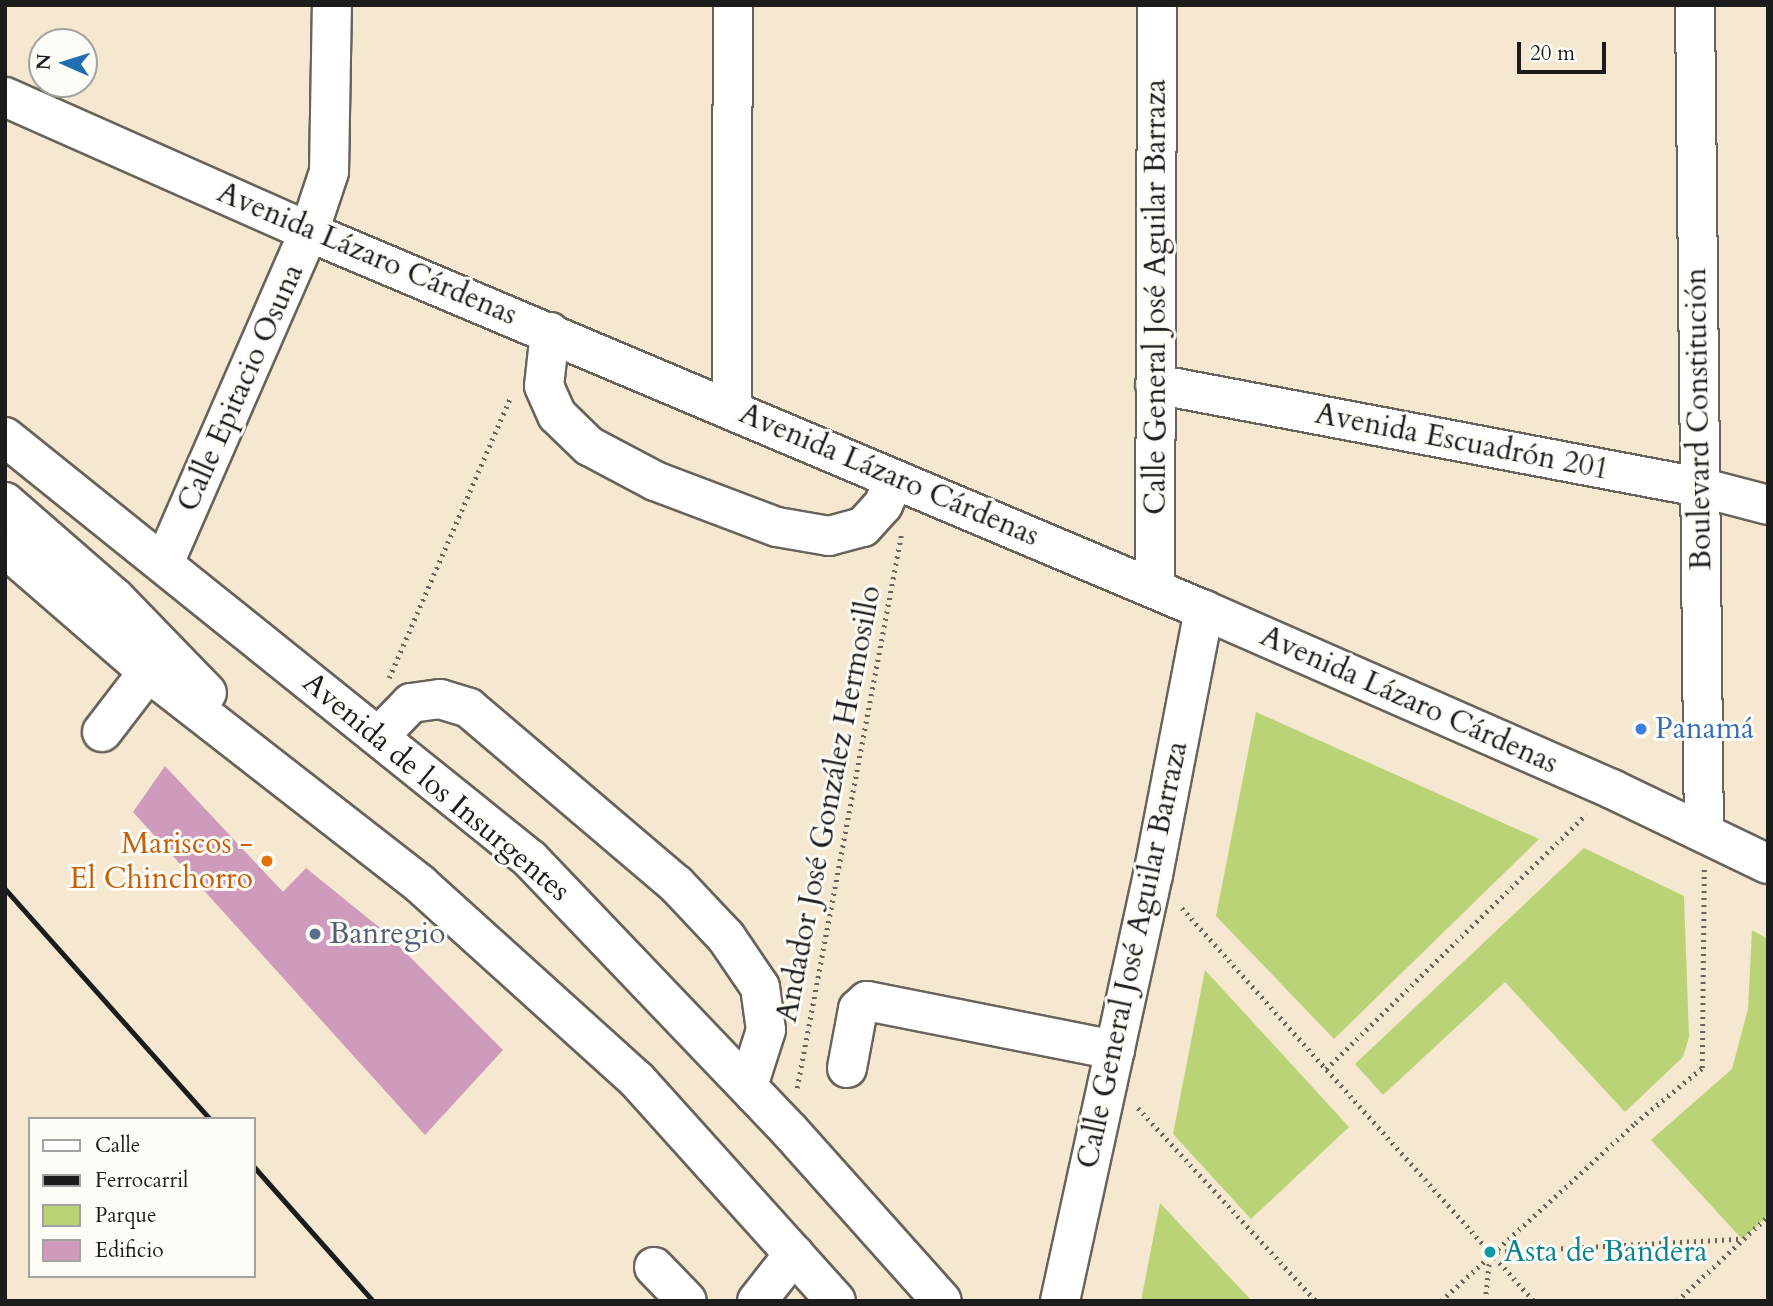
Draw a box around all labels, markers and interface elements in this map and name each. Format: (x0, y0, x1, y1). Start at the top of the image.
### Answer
north arrow (28, 28, 98, 98)
scale bar (1521, 28, 1610, 72)
text: 20 m (1530, 39, 1575, 68)
text: N (31, 53, 57, 71)
street label: Calle General José Aguilar Barraza (1138, 79, 1174, 515)
street label: Avenida Lázaro Cárdenas (212, 175, 522, 333)
street label: Calle Epitacio Osuna (170, 259, 312, 517)
street label: Boulevard Constitución (1678, 267, 1720, 571)
street label: Avenida Lázaro Cárdenas (734, 396, 1044, 554)
street label: Avenida Escuadrón 201 (1312, 396, 1612, 488)
street label: Andador José González Hermosillo (769, 583, 889, 1025)
street label: Avenida Lázaro Cárdenas (1255, 618, 1563, 782)
street label: Avenida de los Insurgentes (295, 665, 577, 909)
place label: Panamá (1655, 711, 1754, 747)
marker: Panamá (1633, 721, 1649, 737)
street label: Calle General José Aguilar Barraza (1070, 738, 1196, 1172)
place label: Mariscos - El Chinchorro (69, 826, 253, 896)
marker: Mariscos - El Chinchorro (259, 853, 275, 869)
place label: Banregio (329, 916, 445, 952)
marker: Banregio (307, 926, 323, 942)
legend (28, 1117, 256, 1278)
text: Calle (95, 1131, 140, 1160)
text: Ferrocarril (95, 1166, 188, 1195)
text: Parque (95, 1201, 156, 1230)
place label: Asta de Bandera (1504, 1234, 1707, 1270)
text: Edificio (95, 1236, 164, 1265)
marker: Asta de Bandera (1482, 1244, 1498, 1260)

